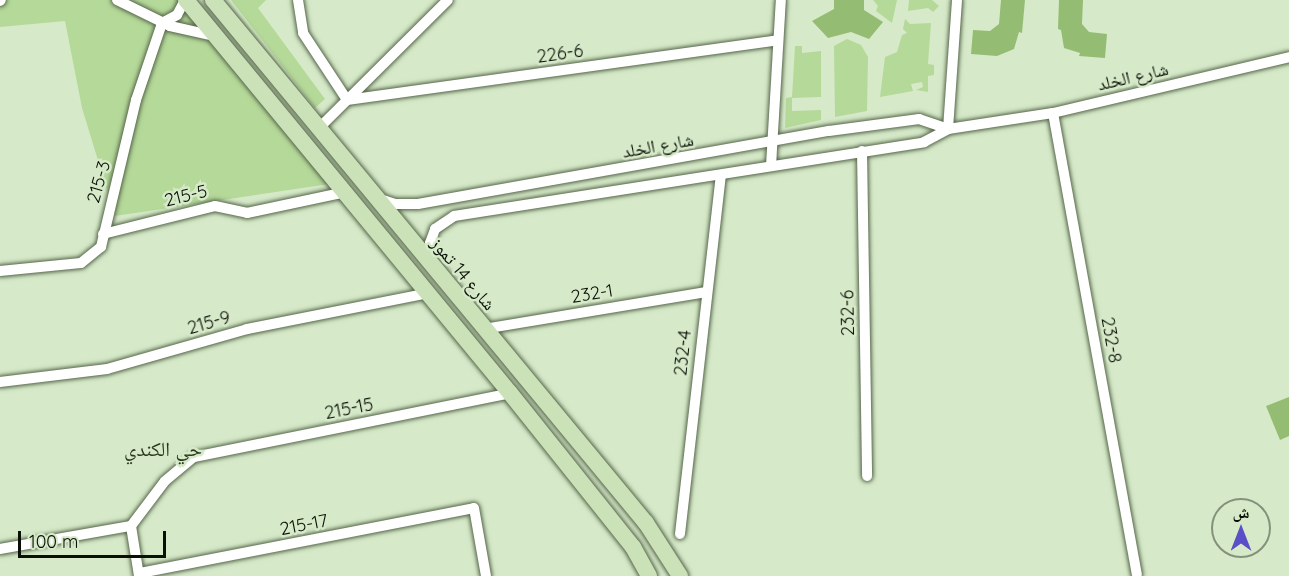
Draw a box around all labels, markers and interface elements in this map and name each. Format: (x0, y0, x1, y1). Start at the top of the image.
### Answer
street label: 226-6 (536, 40, 584, 68)
street label: شارع الخلد (1095, 58, 1171, 96)
street label: شارع الخلد (621, 129, 695, 163)
street label: 215-3 (83, 158, 115, 206)
street label: 215-5 (162, 180, 210, 212)
street label: شارع 14 تموز (426, 233, 500, 315)
street label: 232-1 (569, 280, 615, 308)
street label: 232-6 (837, 290, 859, 336)
street label: 215-9 (185, 307, 233, 339)
street label: 232-8 (1096, 315, 1126, 365)
street label: 232-4 (670, 329, 696, 377)
street label: 215-15 (323, 394, 375, 424)
district label: حي الكندي (124, 436, 202, 460)
north arrow (1211, 498, 1271, 558)
text: ش (1233, 502, 1249, 522)
street label: 215-17 (278, 510, 330, 540)
scale bar (21, 519, 170, 557)
text: 100 m (29, 530, 78, 553)

